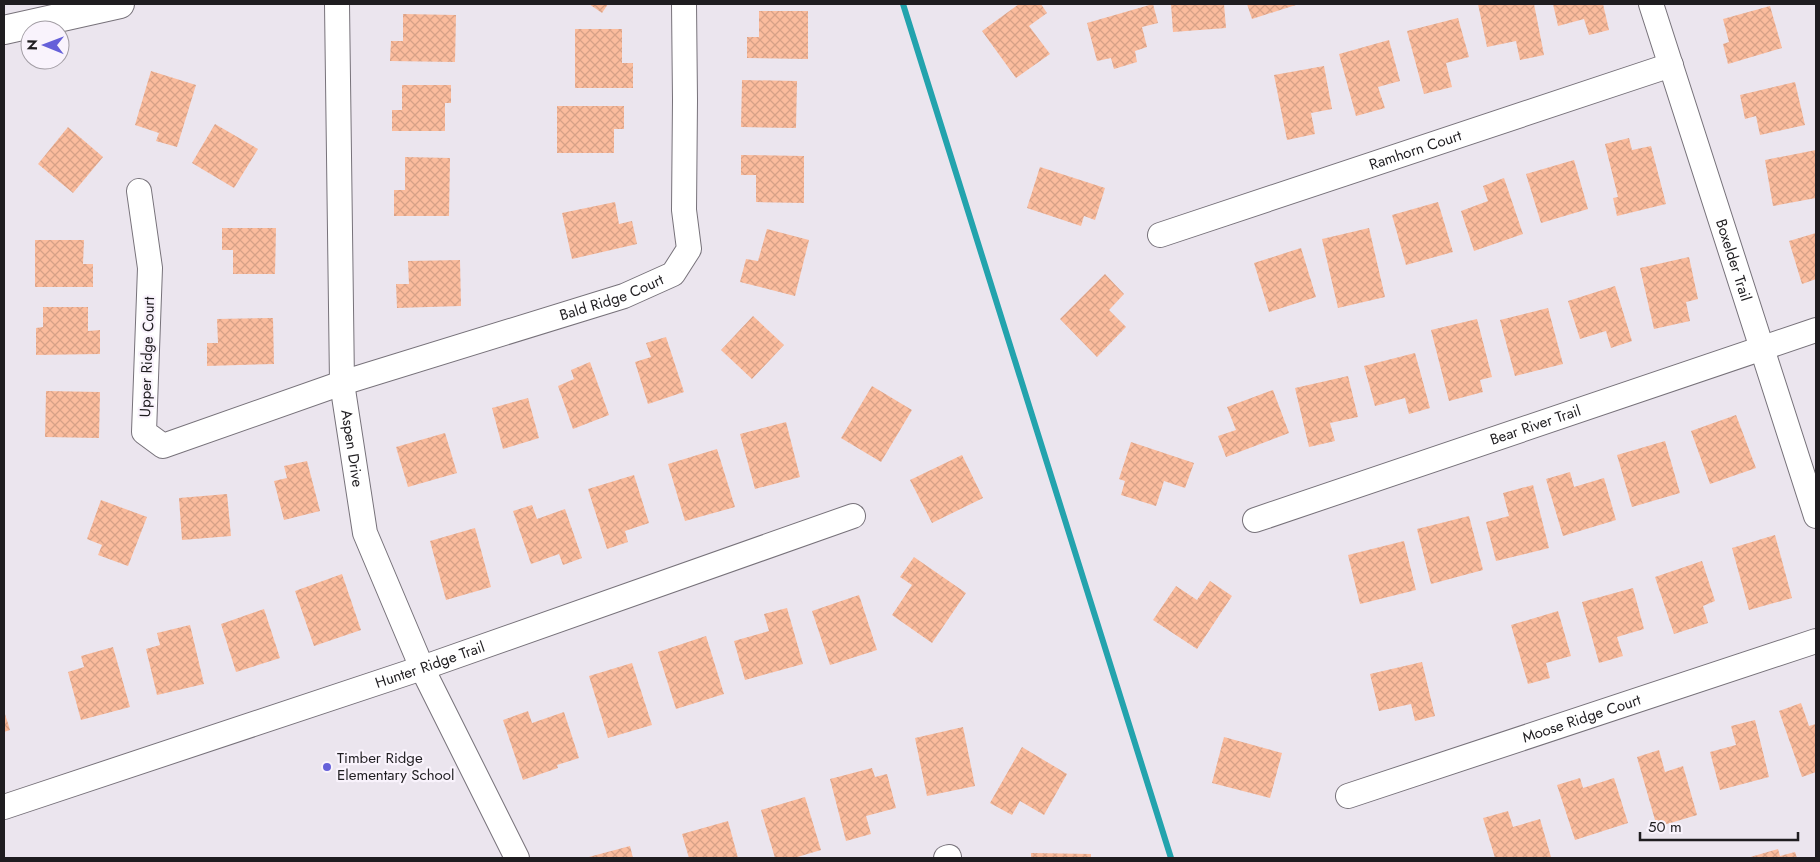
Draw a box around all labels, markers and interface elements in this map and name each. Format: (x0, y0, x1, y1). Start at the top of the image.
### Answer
north arrow (20, 20, 70, 70)
text: N (22, 39, 42, 51)
street label: Ramhorn Court (1366, 124, 1465, 176)
street label: Boxelder Trail (1710, 216, 1757, 304)
street label: Bald Ridge Court (557, 269, 667, 326)
street label: Upper Ridge Court (134, 296, 160, 418)
street label: Bear River Trail (1487, 399, 1584, 451)
street label: Aspen Drive (335, 408, 369, 489)
street label: Hunter Ridge Trail (372, 636, 488, 694)
street label: Moose Ridge Court (1519, 689, 1644, 749)
place label: Timber Ridge Elementary School (337, 747, 454, 786)
marker: Timber Ridge Elementary School (321, 761, 333, 773)
scale bar (1640, 810, 1798, 842)
text: 50 m (1648, 816, 1682, 838)

